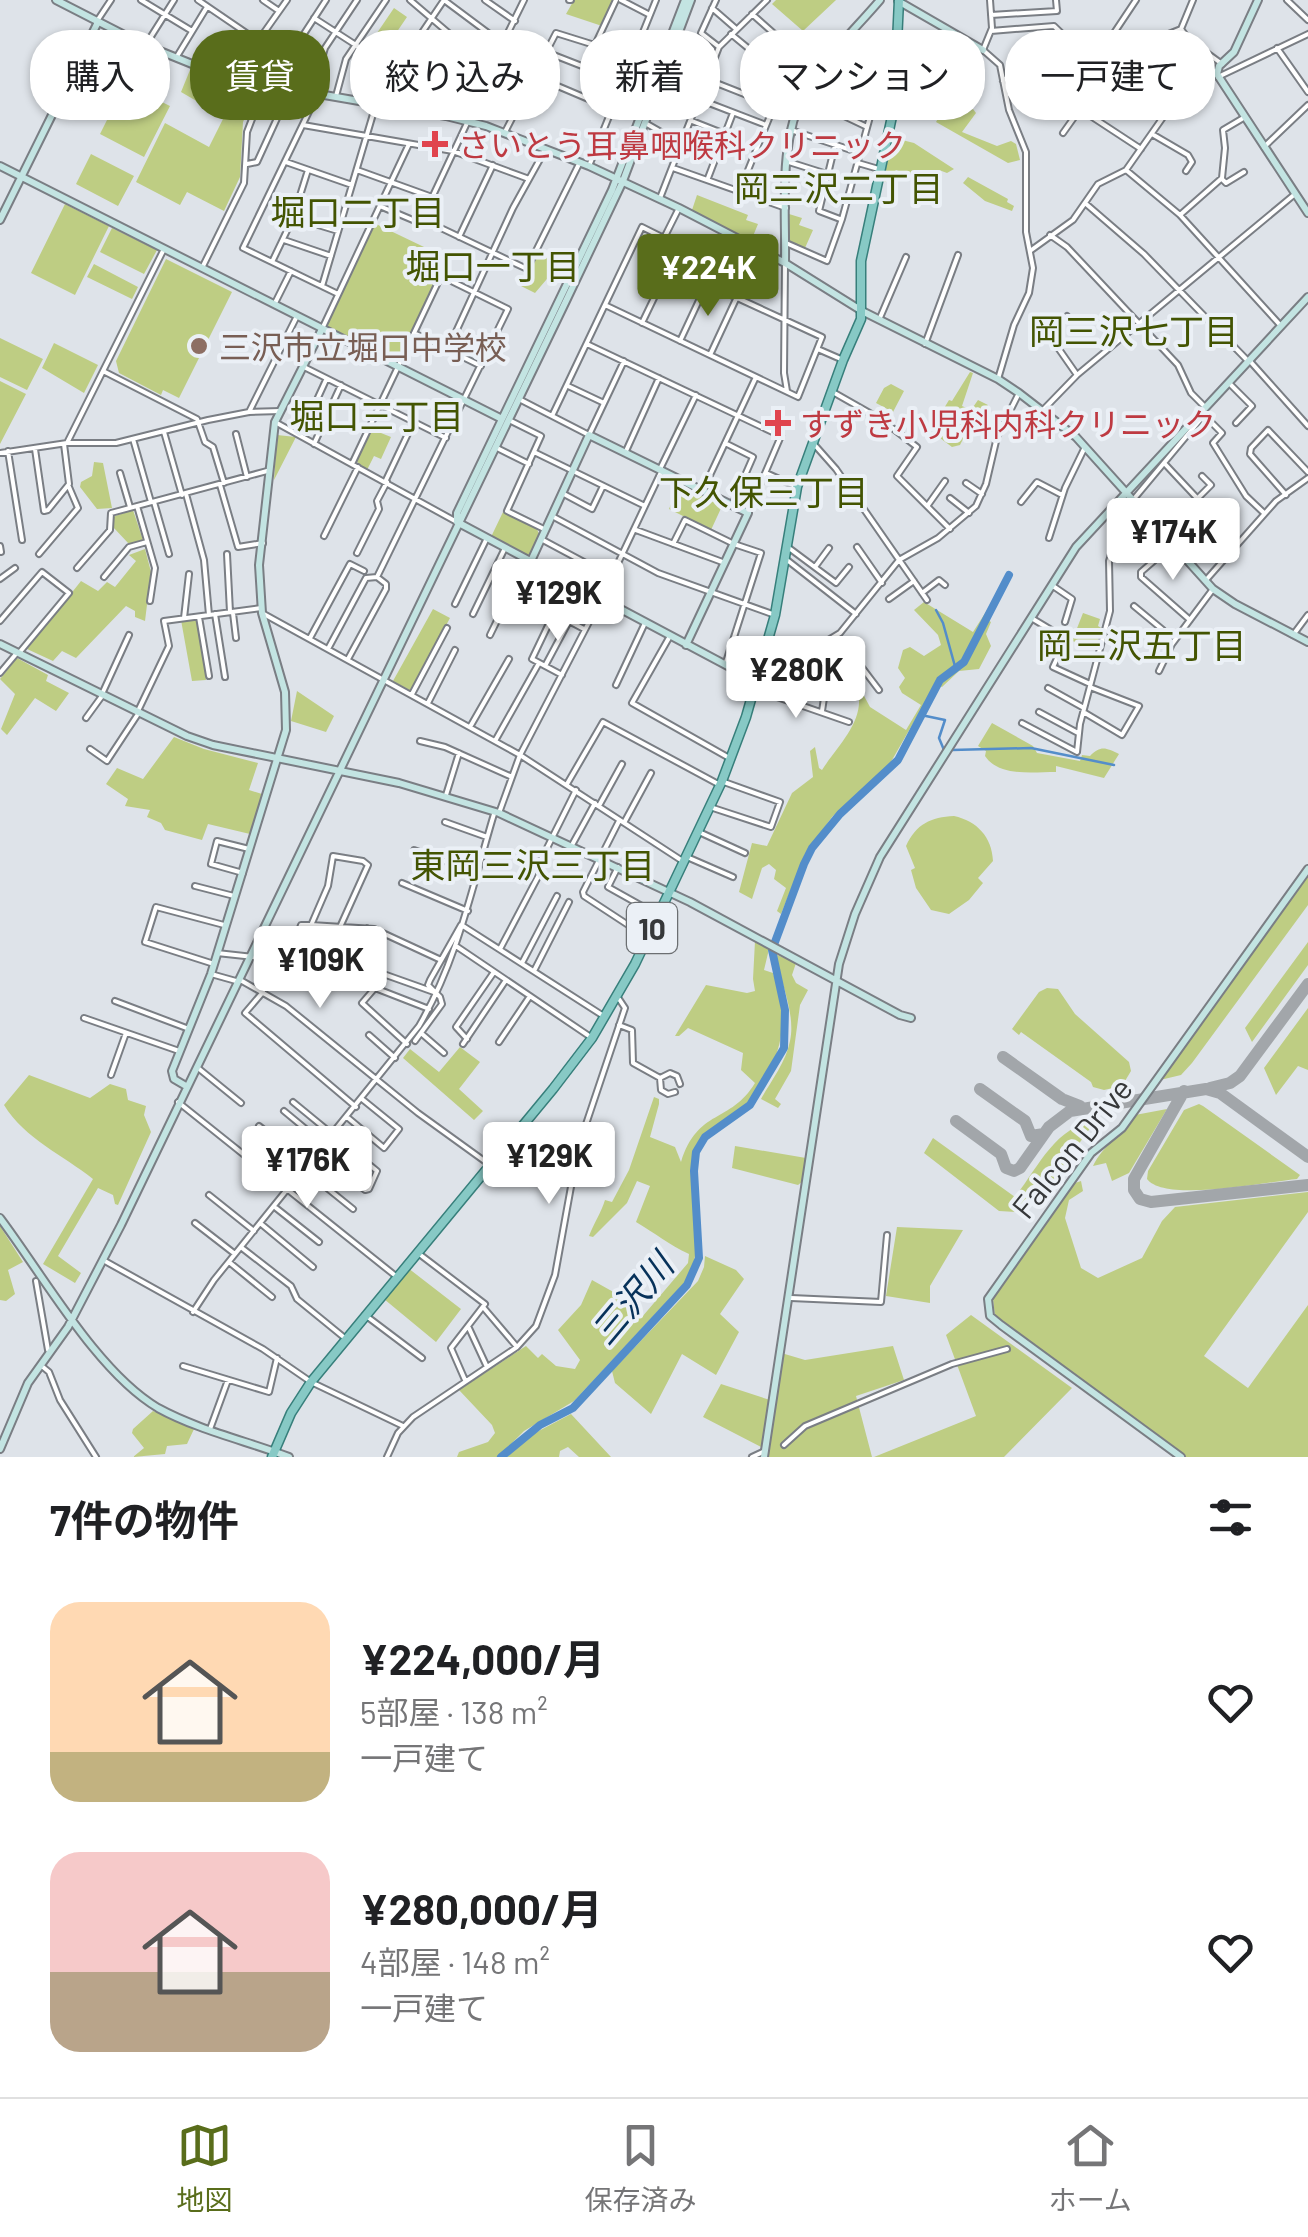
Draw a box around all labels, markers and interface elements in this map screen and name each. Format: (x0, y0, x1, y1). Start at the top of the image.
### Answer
chip: 購入 (30, 30, 170, 120)
chip: 賃貸 (190, 30, 330, 120)
chip: 絞り込み (350, 30, 560, 120)
chip: 新着 (580, 30, 720, 120)
chip: マンション (740, 30, 985, 120)
chip: 一戸建て (1005, 30, 1215, 120)
place label: さいとう耳鼻咽喉科クリニック (458, 125, 906, 163)
marker: さいとう耳鼻咽喉科クリニック (422, 131, 448, 157)
district label: 岡三沢二丁目 (734, 166, 944, 208)
district label: 堀口二丁目 (270, 190, 446, 232)
pin: ¥224K (638, 234, 778, 319)
district label: 堀口一丁目 (405, 244, 581, 286)
text: ¥224K (659, 247, 757, 285)
district label: 岡三沢七丁目 (1029, 309, 1239, 351)
place label: 三沢市立堀口中学校 (219, 327, 507, 365)
marker: 三沢市立堀口中学校 (188, 335, 210, 357)
district label: 堀口三丁目 (289, 394, 465, 436)
place label: すずき小児科内科クリニック (800, 404, 1216, 442)
marker: すずき小児科内科クリニック (765, 410, 791, 436)
district label: 下久保三丁目 (659, 470, 869, 512)
pin: ¥174K (1103, 498, 1243, 583)
text: ¥174K (1129, 511, 1217, 549)
pin: ¥129K (488, 559, 628, 644)
text: ¥129K (514, 572, 602, 610)
district label: 岡三沢五丁目 (1037, 623, 1247, 665)
pin: ¥280K (726, 636, 866, 721)
text: ¥280K (748, 649, 844, 687)
district label: 東岡三沢三丁目 (410, 843, 656, 885)
road number: 10 (627, 903, 677, 953)
pin: ¥109K (250, 926, 390, 1011)
text: ¥109K (276, 939, 364, 977)
street label: Falcon Drive (1003, 1069, 1139, 1225)
pin: ¥129K (479, 1122, 619, 1207)
pin: ¥176K (237, 1126, 377, 1211)
text: ¥129K (505, 1135, 593, 1173)
text: ¥176K (264, 1139, 350, 1177)
water label: 三沢川 (581, 1241, 683, 1352)
icon: filters (1203, 1490, 1258, 1545)
text: 7件の物件 (50, 1494, 239, 1544)
text: ¥224,000/月 (360, 1633, 605, 1683)
icon: home (130, 1642, 250, 1762)
icon: heart (1203, 1675, 1258, 1730)
text: 5部屋 · 138 m² (360, 1692, 548, 1730)
text: 一戸建て (360, 1738, 488, 1776)
text: ¥280,000/月 (360, 1883, 603, 1933)
icon: home (130, 1892, 250, 2012)
icon: heart (1203, 1925, 1258, 1980)
text: 4部屋 · 148 m² (360, 1942, 550, 1980)
text: 一戸建て (360, 1988, 488, 2026)
tab: 地図 (176, 2118, 232, 2218)
tab: 保存済み (584, 2118, 696, 2218)
tab: ホーム (1049, 2118, 1132, 2218)

